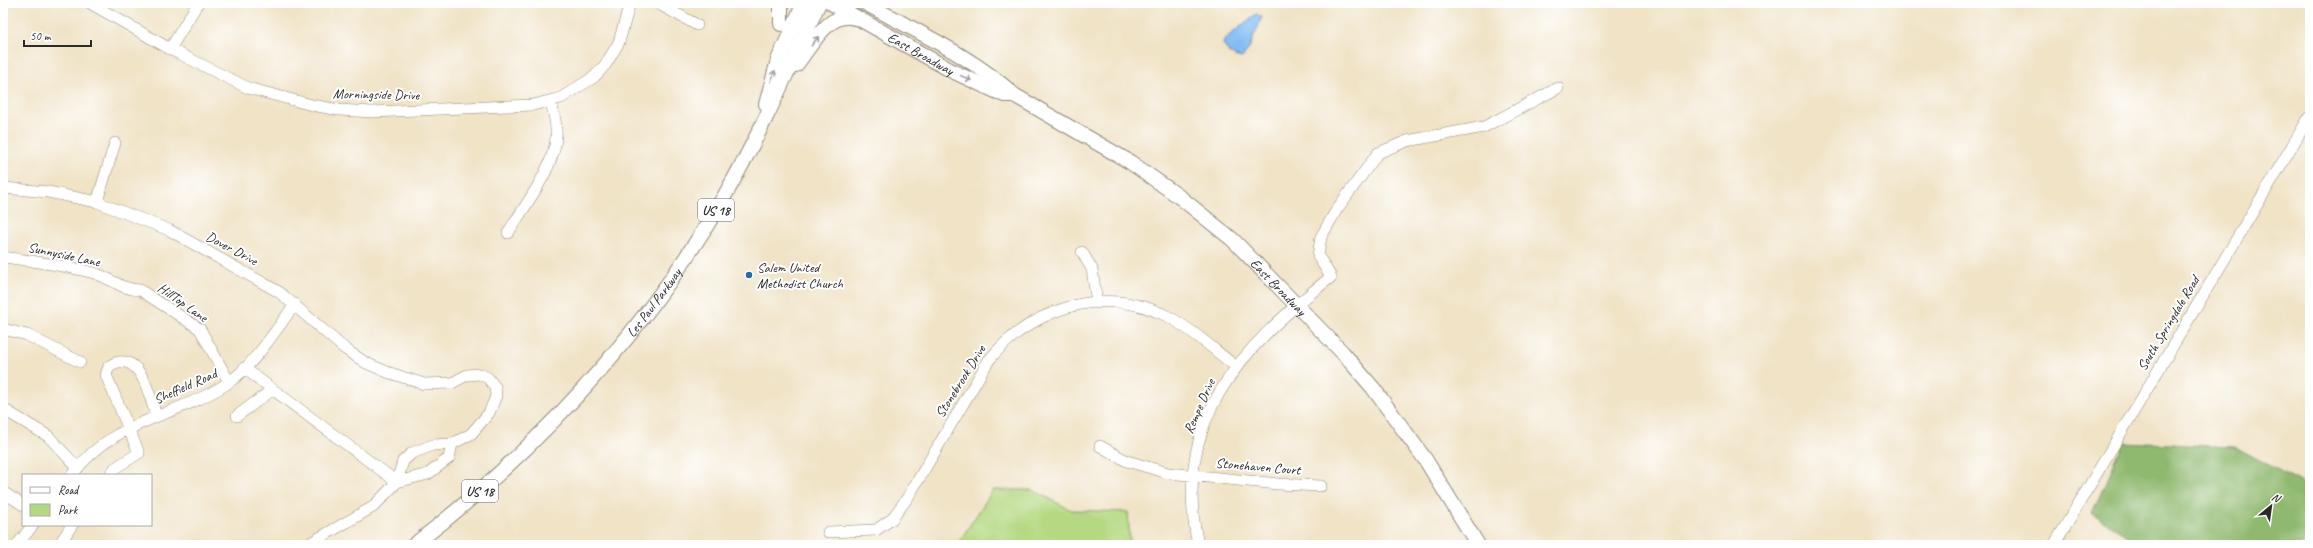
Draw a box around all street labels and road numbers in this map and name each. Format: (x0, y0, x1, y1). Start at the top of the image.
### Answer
street label: East Broadway (885, 29, 958, 80)
street label: Morningside Drive (333, 85, 421, 104)
road number: US 18 (698, 199, 734, 221)
street label: Dover Drive (203, 228, 262, 270)
street label: Sunnyside Lane (27, 239, 103, 271)
street label: East Broadway (1247, 255, 1311, 320)
street label: Les Paul Parkway (623, 264, 686, 341)
street label: South Springdale Road (2134, 271, 2205, 374)
street label: HillTop Lane (155, 279, 212, 327)
street label: Stonebrook Drive (931, 341, 990, 421)
street label: Sheffield Road (151, 364, 222, 408)
street label: Rempe Drive (1180, 375, 1220, 436)
street label: Stonehaven Court (1215, 454, 1302, 479)
road number: US 18 (462, 480, 498, 502)

